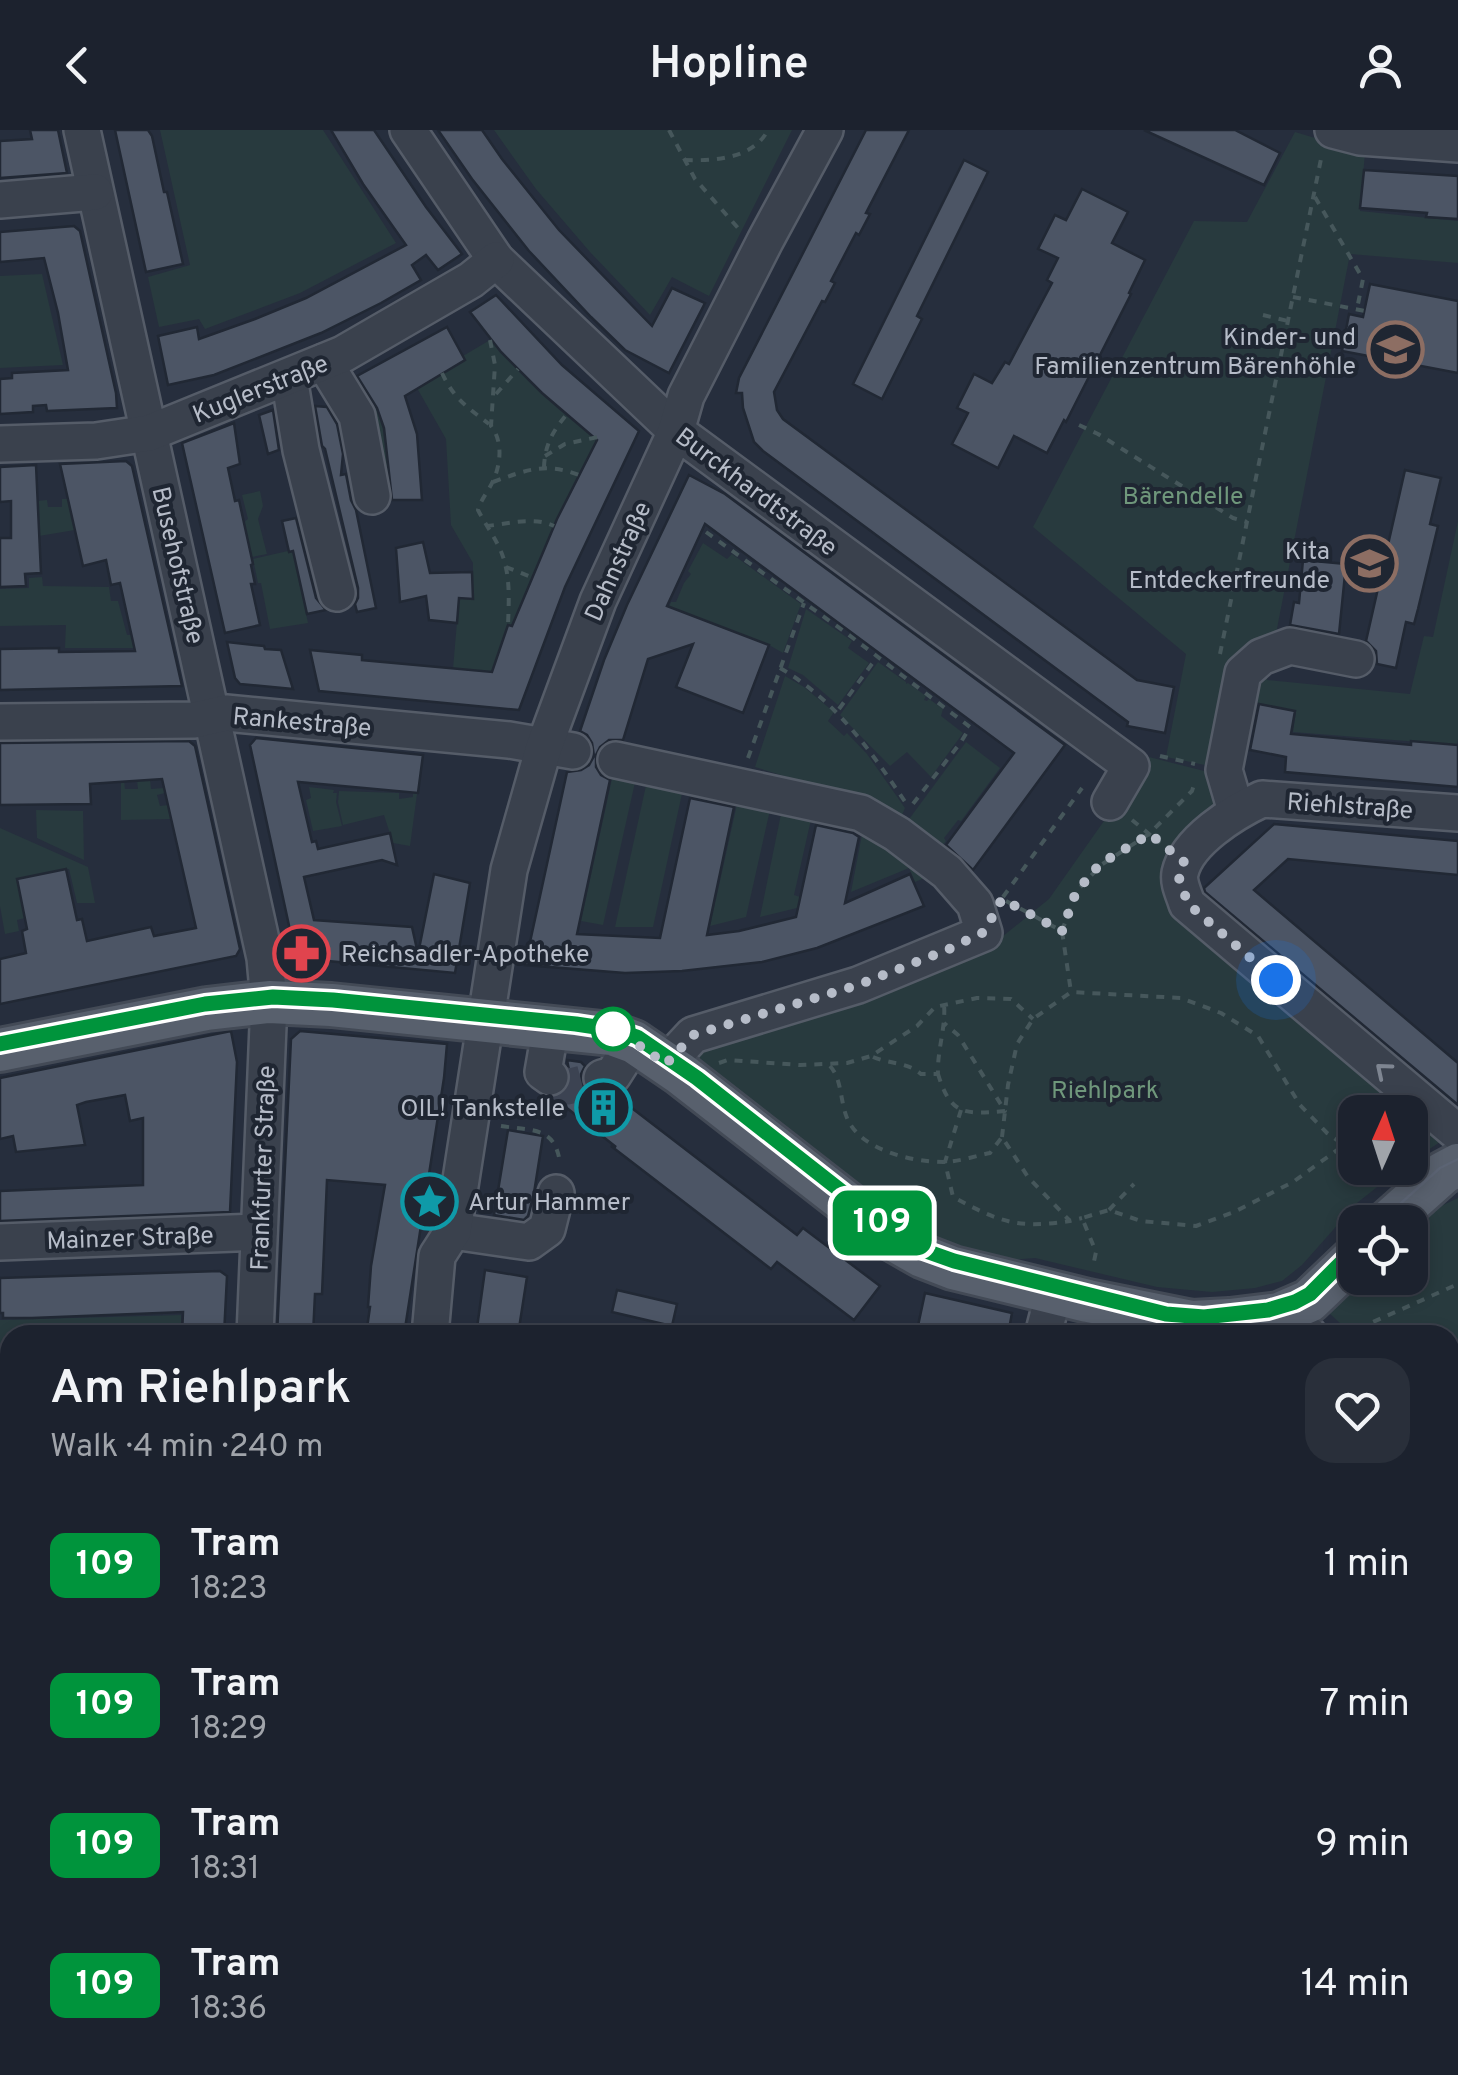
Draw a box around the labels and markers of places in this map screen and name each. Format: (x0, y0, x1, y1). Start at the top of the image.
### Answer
school or university icon: Kinder- und Familienzentrum Bärenhöhle (1365, 320, 1425, 380)
place label: Kinder- und Familienzentrum Bärenhöhle (1034, 323, 1356, 384)
school or university icon: Kita Entdeckerfreunde (1339, 534, 1399, 594)
place label: Kita Entdeckerfreunde (1129, 537, 1330, 598)
pharmacy icon: Reichsadler-Apotheke (272, 923, 332, 983)
place label: Reichsadler-Apotheke (341, 940, 590, 972)
unlabelled marker (592, 1008, 634, 1050)
building icon: OIL! Tankstelle (574, 1077, 634, 1137)
place label: OIL! Tankstelle (400, 1094, 565, 1126)
place icon: Artur Hammer (399, 1171, 459, 1231)
place label: Artur Hammer (468, 1188, 631, 1220)

